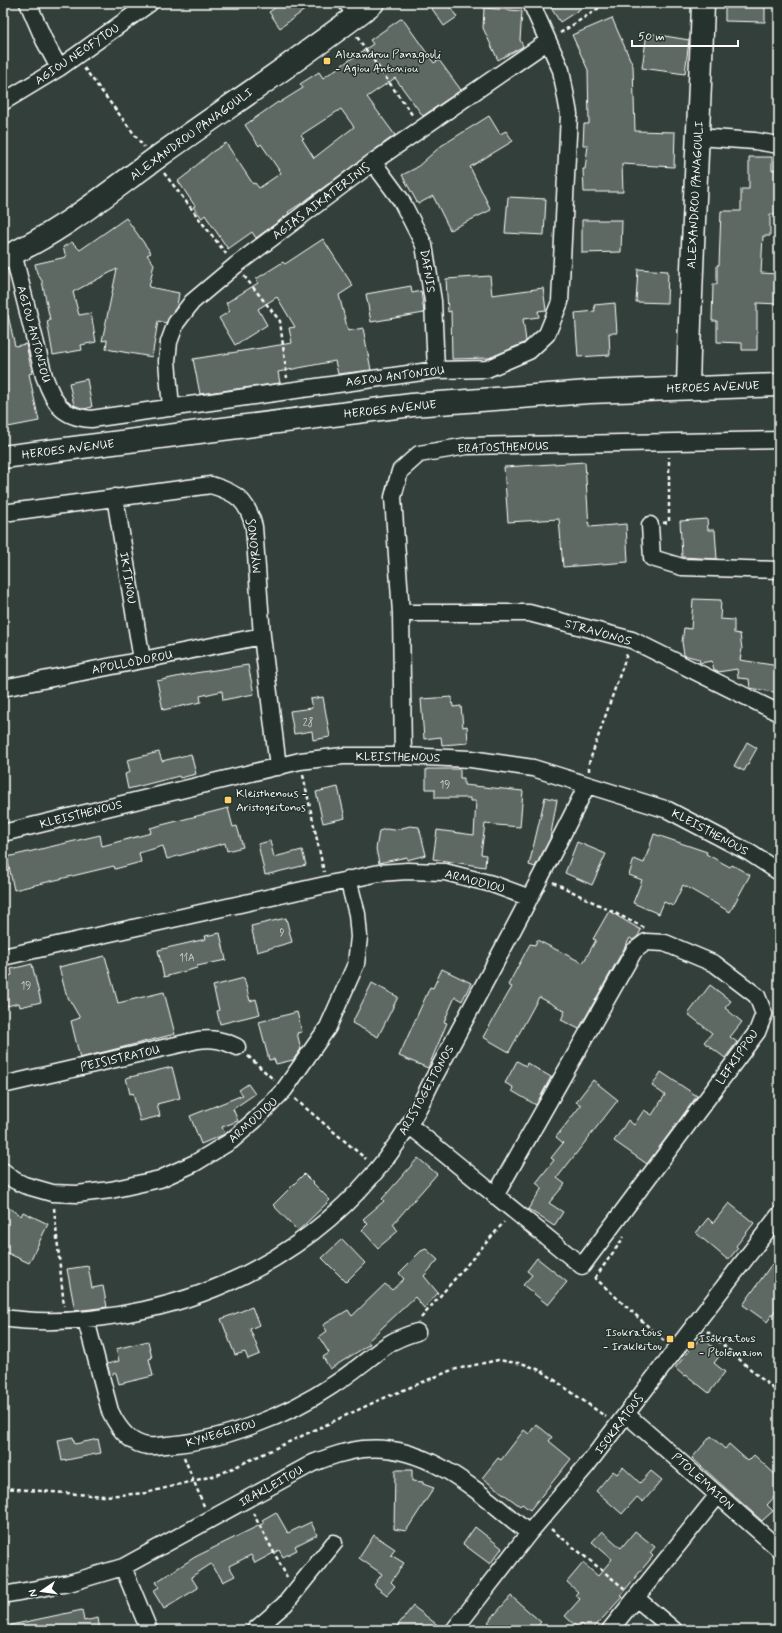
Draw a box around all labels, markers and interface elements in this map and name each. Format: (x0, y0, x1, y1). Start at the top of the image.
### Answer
street label: AGIOU NEOFYTOU (32, 21, 123, 89)
scale bar (632, 22, 738, 48)
text: 50 m (638, 29, 665, 45)
place label: Alexandrou Panagouli - Agiou Antoniou (335, 47, 441, 77)
marker: Alexandrou Panagouli - Agiou Antoniou (322, 56, 332, 66)
street label: ALEXANDROU PANAGOULI (127, 85, 256, 185)
street label: ALEXANDROU PANAGOULI (684, 121, 708, 269)
street label: AGIAS AIKATERINIS (269, 160, 374, 244)
street label: DAFNIS (416, 248, 438, 294)
street label: AGIOU ANTONIOU (12, 284, 54, 385)
street label: AGIOU ANTONIOU (345, 363, 446, 391)
street label: HEROES AVENUE (666, 378, 760, 398)
street label: HEROES AVENUE (343, 397, 437, 423)
street label: HEROES AVENUE (21, 436, 115, 464)
street label: ERATOSTHENOUS (457, 438, 549, 458)
street label: MYRONOS (244, 518, 266, 574)
street label: IKTINOU (115, 551, 139, 605)
street label: STRAVONOS (563, 616, 633, 650)
street label: APOLLODOROU (90, 647, 174, 679)
house number: 28 (303, 716, 313, 730)
street label: KLEISTHENOUS (356, 749, 441, 767)
house number: 19 (440, 779, 450, 792)
place label: Kleisthenous - Aristogeitonos (236, 786, 307, 816)
marker: Kleisthenous - Aristogeitonos (223, 795, 233, 805)
street label: KLEISTHENOUS (38, 797, 125, 833)
street label: KLEISTHENOUS (668, 806, 751, 860)
street label: ARMODIOU (443, 866, 506, 898)
house number: 9 (280, 927, 285, 940)
house number: 11A (179, 952, 195, 965)
house number: 19 (21, 980, 31, 993)
street label: LEFKIPPOU (713, 1027, 763, 1088)
street label: PEISISTRATOU (79, 1042, 162, 1076)
street label: ARISTOGEITONOS (395, 1042, 458, 1138)
street label: ARMODIOU (226, 1094, 282, 1147)
place label: Isokratous - Irakleitou (603, 1325, 662, 1355)
place label: Isokratous - Ptolemaion (699, 1331, 763, 1361)
marker: Isokratous - Irakleitou (665, 1334, 675, 1344)
marker: Isokratous - Ptolemaion (686, 1340, 696, 1350)
street label: ISOKRATOUS (592, 1391, 648, 1458)
street label: KYNEGEIROU (185, 1416, 258, 1452)
street label: PTOLEMAION (668, 1450, 737, 1514)
street label: IRAKLEITOU (237, 1463, 306, 1511)
north arrow (22, 1571, 62, 1611)
text: N (26, 1588, 41, 1598)

